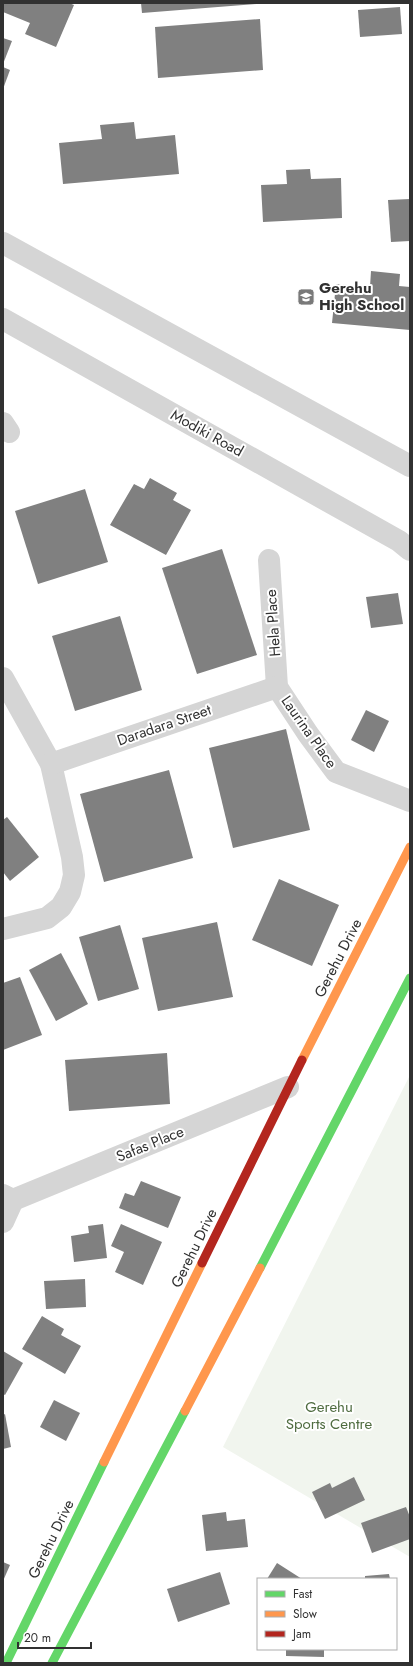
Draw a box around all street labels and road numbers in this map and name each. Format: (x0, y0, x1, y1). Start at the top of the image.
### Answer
street label: Modiki Road (167, 404, 247, 462)
street label: Hela Place (260, 588, 286, 657)
street label: Laurina Place (276, 691, 342, 773)
street label: Daradara Street (114, 698, 214, 751)
street label: Gerehu Drive (309, 915, 367, 1001)
street label: Safas Place (113, 1120, 187, 1168)
street label: Gerehu Drive (165, 1204, 223, 1291)
street label: Gerehu Drive (22, 1495, 80, 1582)

